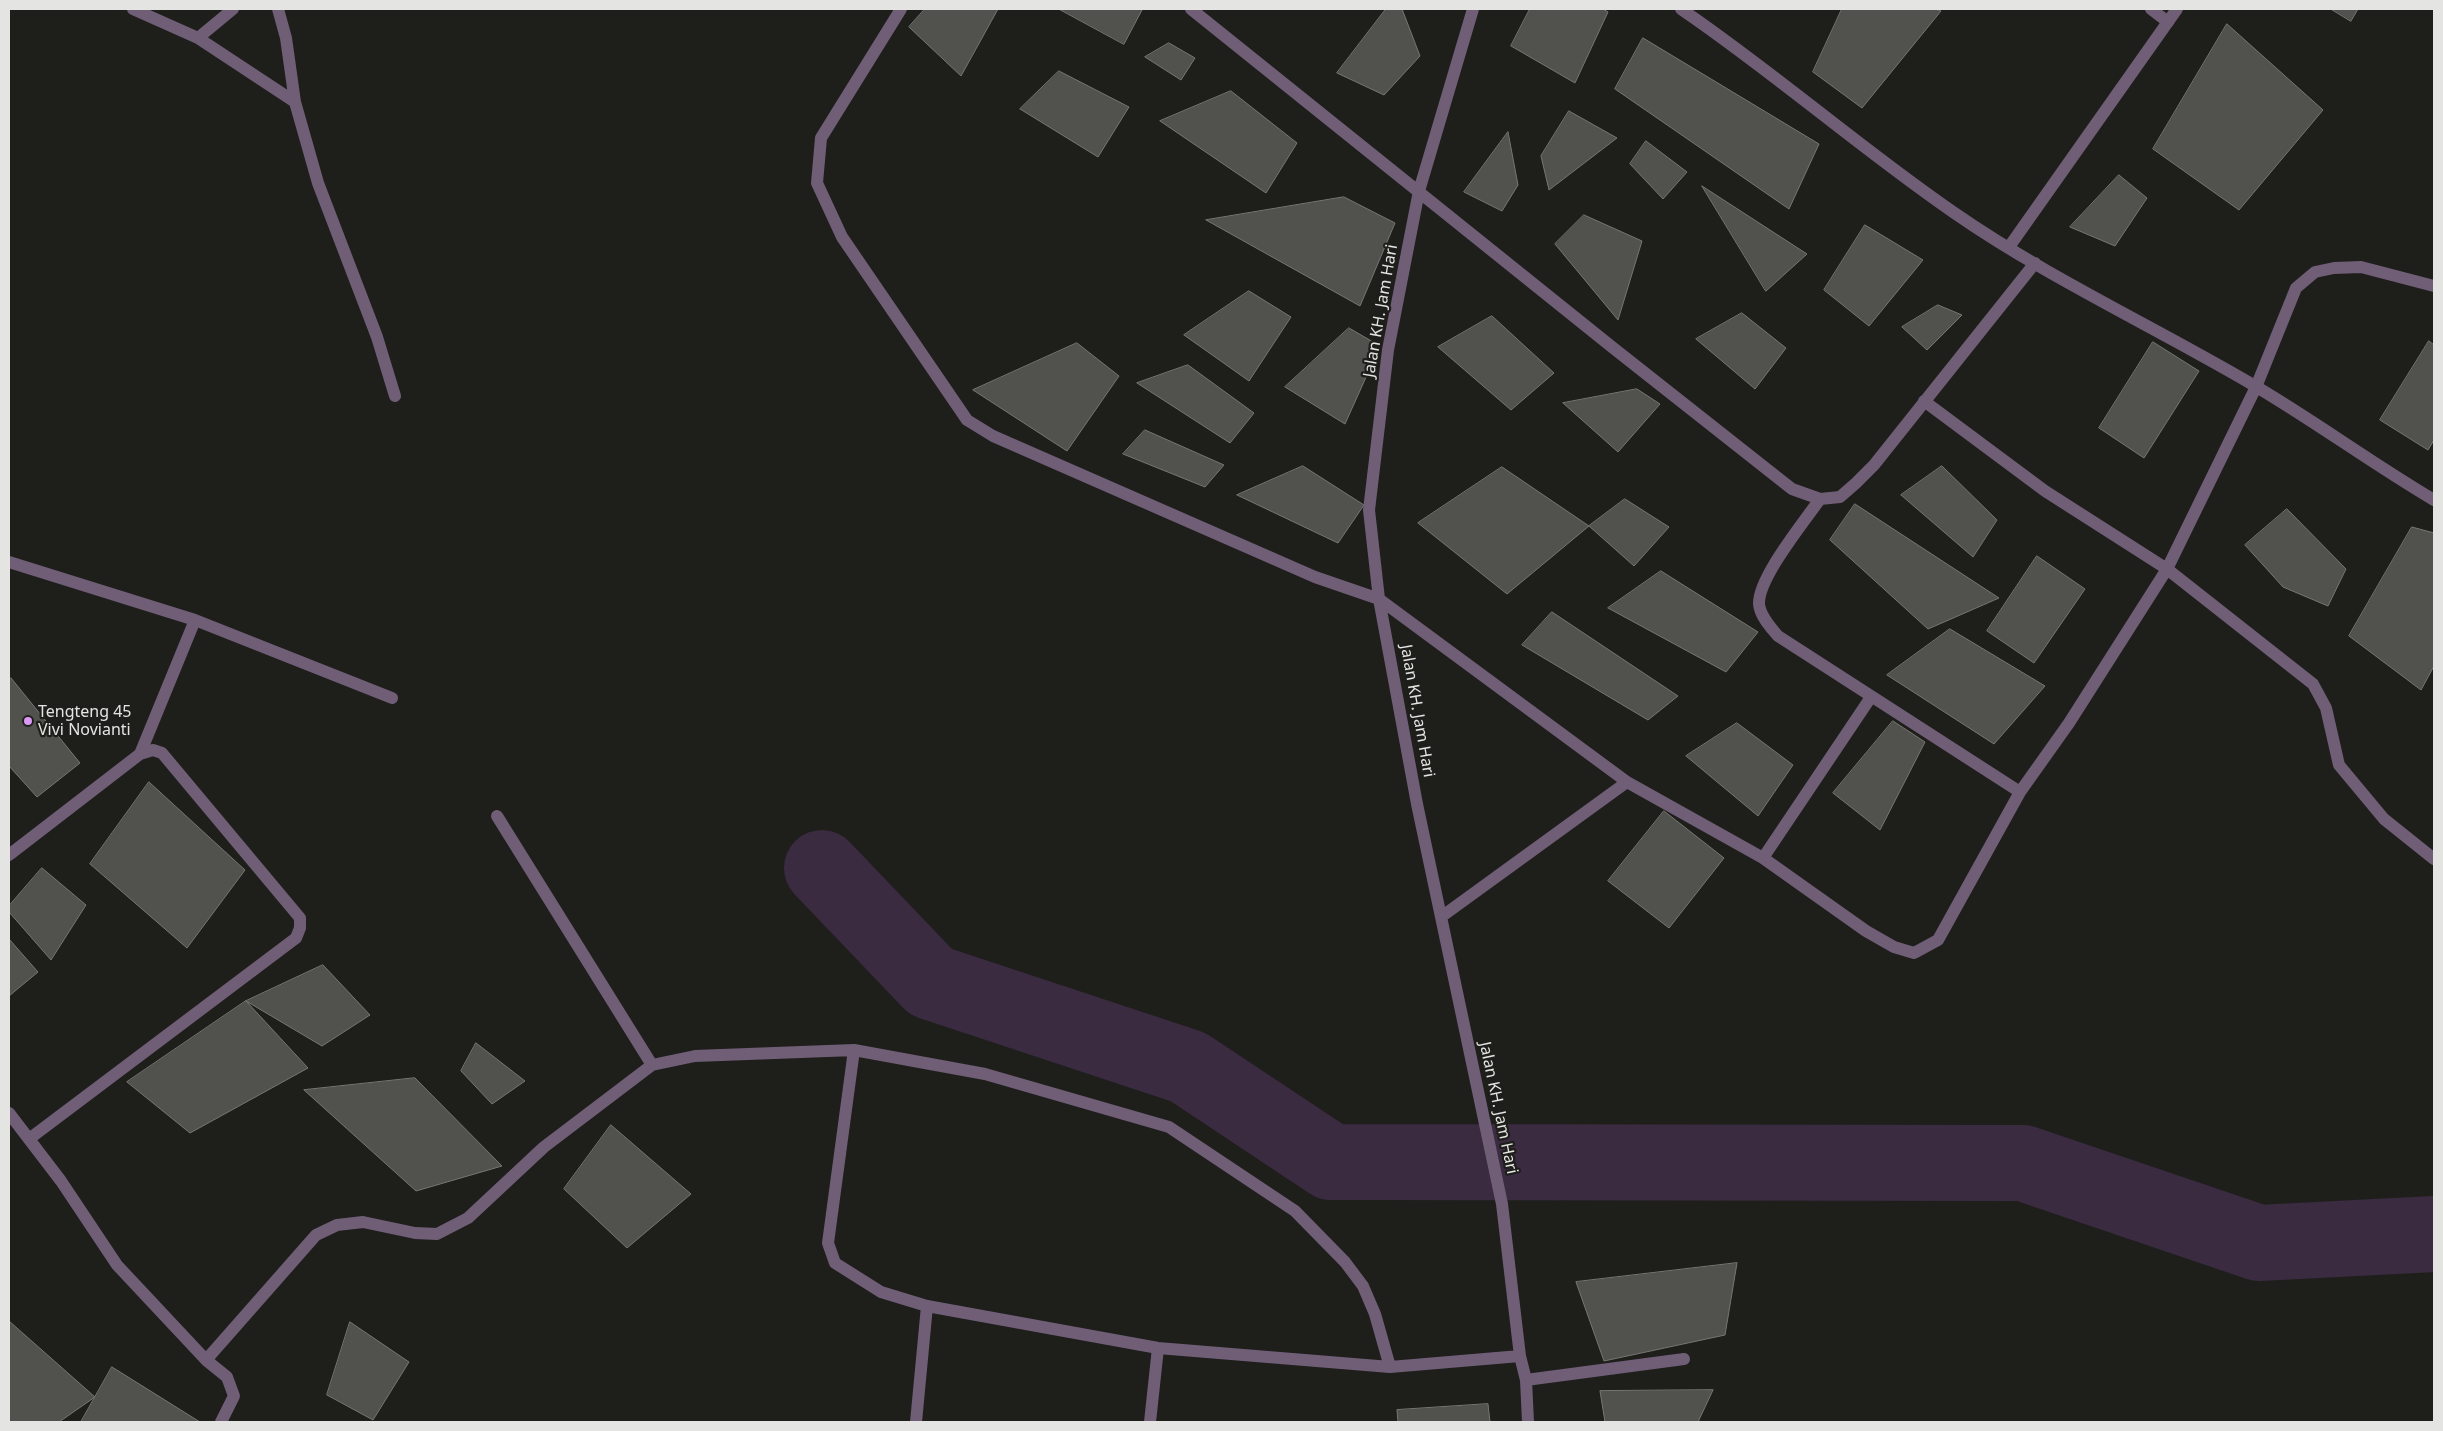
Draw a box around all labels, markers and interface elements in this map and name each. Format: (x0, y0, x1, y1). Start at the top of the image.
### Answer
street label: Jalan KH. Jam Hari (1360, 243, 1402, 379)
street label: Jalan KH. Jam Hari (1396, 643, 1438, 779)
place label: Tengteng 45 Vivi Novianti (38, 702, 132, 740)
marker: Tengteng 45 Vivi Novianti (22, 715, 34, 727)
street label: Jalan KH. Jam Hari (1475, 1040, 1521, 1176)

